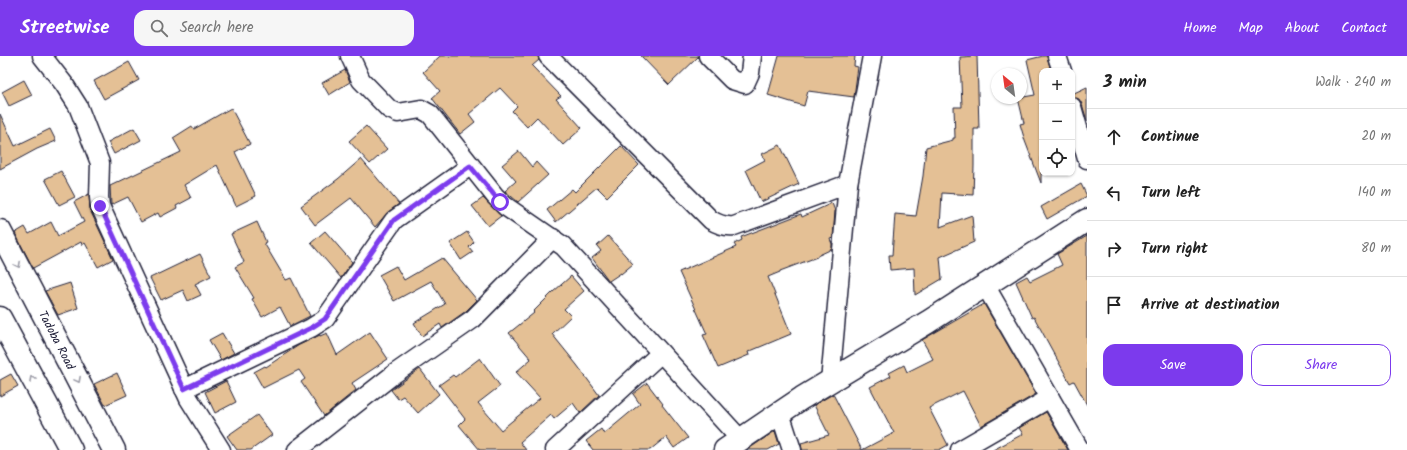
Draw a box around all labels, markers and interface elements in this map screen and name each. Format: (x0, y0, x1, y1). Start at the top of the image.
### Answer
search box (134, 10, 414, 46)
text: Streetwise (20, 13, 110, 43)
text: Search here (180, 16, 254, 40)
icon: search (148, 17, 170, 39)
text: Home (1183, 17, 1217, 39)
text: Map (1239, 17, 1263, 39)
text: About (1285, 17, 1319, 39)
text: Contact (1341, 17, 1387, 39)
north arrow (991, 68, 1027, 104)
map controls (1039, 68, 1075, 176)
button: + (1039, 68, 1075, 104)
text: 3 min (1103, 69, 1147, 96)
text: Walk · 240 m (1315, 72, 1391, 93)
button: − (1039, 104, 1075, 140)
text: Continue (1141, 125, 1199, 149)
icon: ahead (1103, 126, 1125, 148)
text: 20 m (1361, 126, 1391, 147)
button: locate (1039, 140, 1075, 176)
text: Turn left (1141, 181, 1201, 205)
icon: left (1103, 182, 1125, 204)
text: 140 m (1358, 182, 1391, 203)
route start (491, 193, 509, 211)
route end (91, 197, 109, 215)
text: Turn right (1141, 237, 1208, 261)
icon: right (1103, 238, 1125, 260)
text: 80 m (1361, 238, 1391, 259)
one-way arrow (13, 261, 21, 268)
text: Arrive at destination (1141, 293, 1280, 317)
icon: arrive (1103, 294, 1125, 316)
street label: Tadoba Road (33, 307, 80, 374)
button: Save (1103, 344, 1243, 386)
button: Share (1251, 344, 1391, 386)
one-way arrow (30, 375, 37, 383)
one-way arrow (73, 376, 81, 384)

